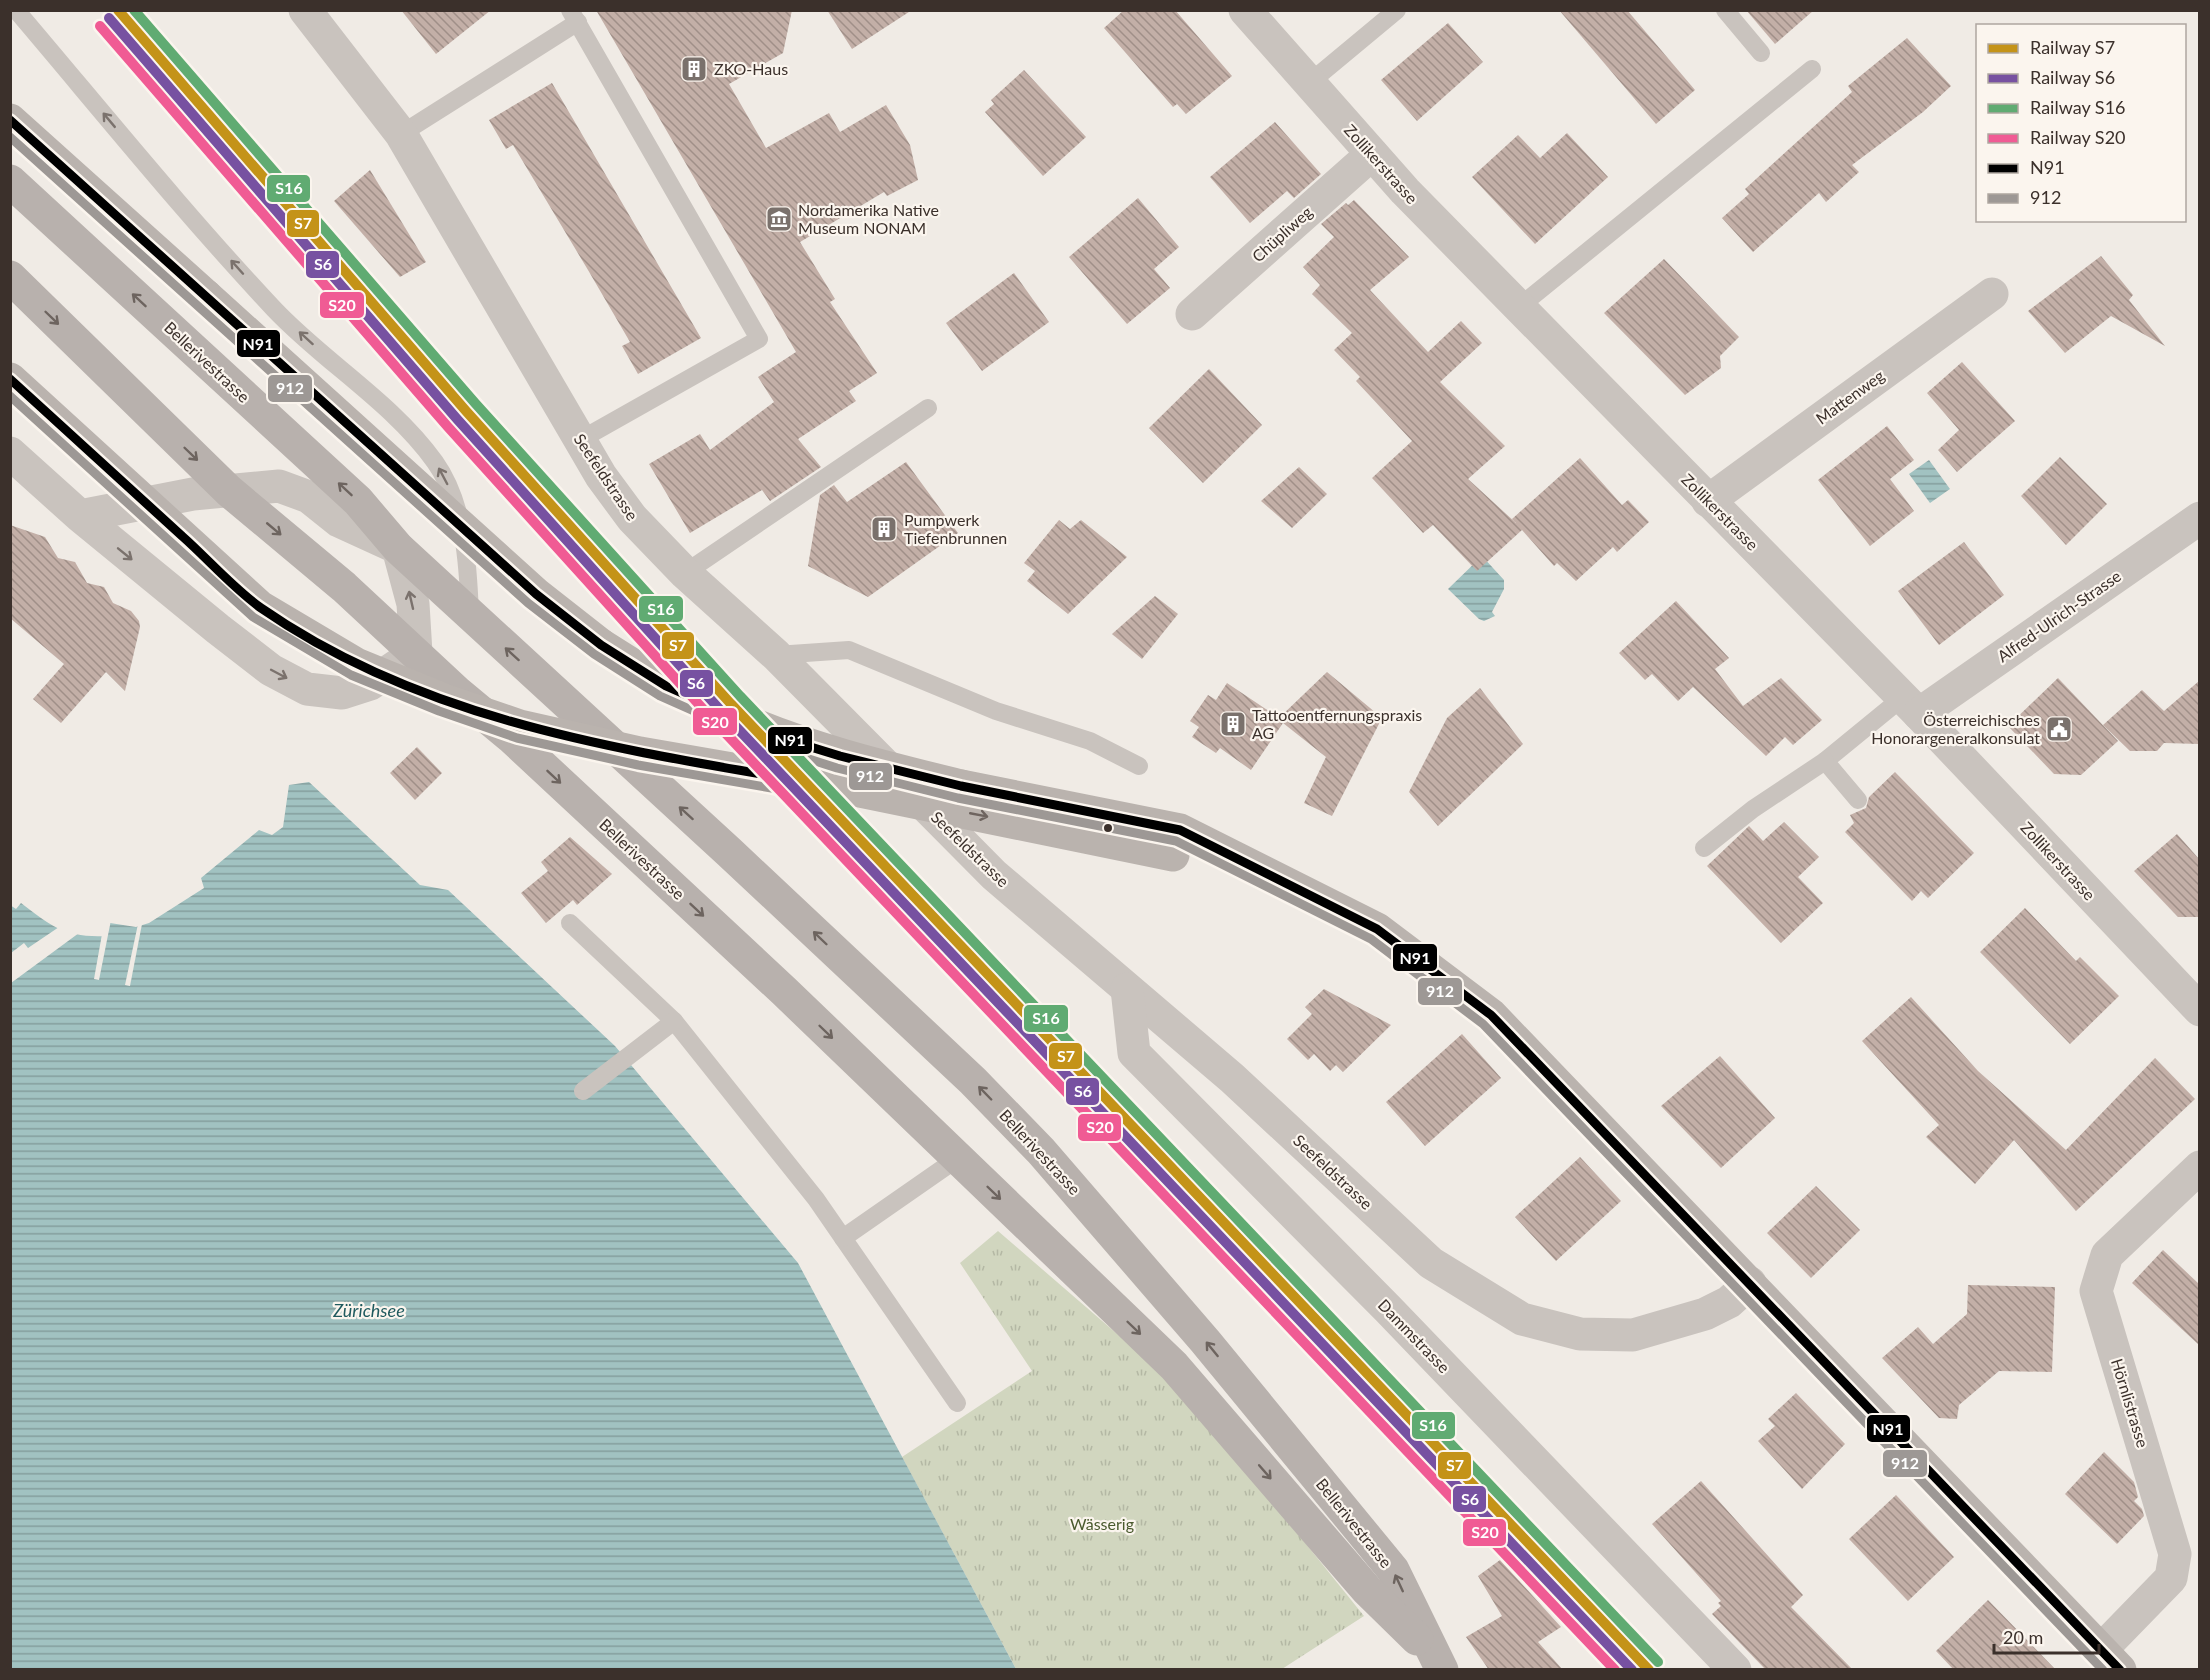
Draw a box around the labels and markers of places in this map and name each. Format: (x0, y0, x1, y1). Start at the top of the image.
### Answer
building icon: ZKO-Haus (679, 54, 709, 84)
place label: ZKO-Haus (714, 59, 788, 78)
place label: Nordamerika Native Museum NONAM (798, 200, 939, 237)
museum icon: Nordamerika Native Museum NONAM (764, 204, 794, 234)
place label: Pumpwerk Tiefenbrunnen (904, 510, 1007, 547)
building icon: Pumpwerk Tiefenbrunnen (869, 514, 899, 544)
place label: Tattooentfernungspraxis AG (1252, 705, 1422, 742)
building icon: Tattooentfernungspraxis AG (1218, 709, 1248, 739)
place label: Österreichisches Honorargeneralkonsulat (1871, 710, 2040, 747)
public building icon: Österreichisches Honorargeneralkonsulat (2044, 714, 2074, 744)
unlabelled marker (1102, 822, 1114, 834)

